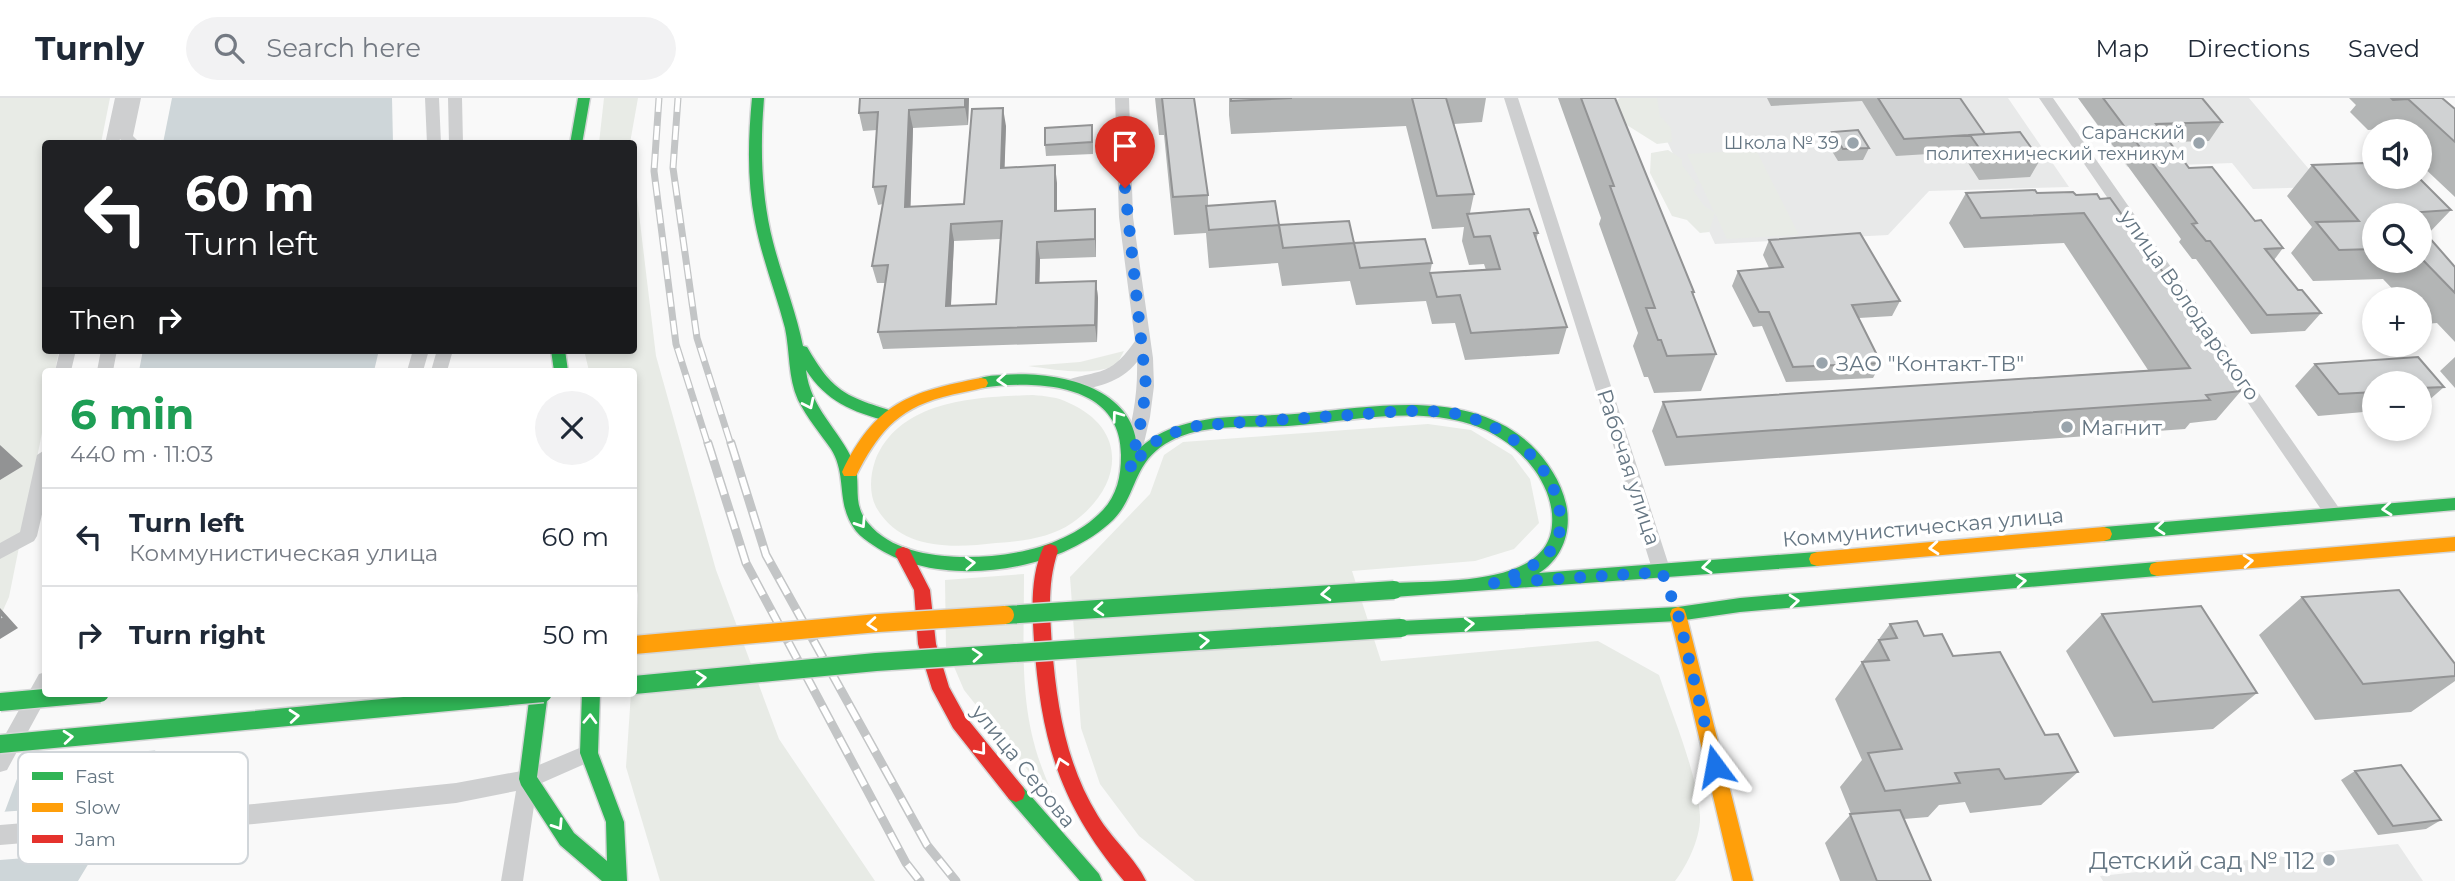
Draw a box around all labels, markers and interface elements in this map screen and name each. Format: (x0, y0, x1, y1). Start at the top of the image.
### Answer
search box (186, 17, 676, 80)
text: Turnly (35, 28, 144, 68)
icon: search (210, 29, 248, 67)
text: Search here (266, 32, 421, 64)
text: Map (2096, 34, 2149, 63)
text: Directions (2187, 34, 2310, 63)
text: Saved (2348, 34, 2420, 63)
pin (1095, 116, 1155, 188)
map controls (2362, 119, 2432, 441)
button: sound (2362, 119, 2432, 189)
place label: Саранский политехнический техникум (1925, 122, 2185, 165)
icon: arrive (1106, 127, 1144, 165)
place label: Школа № 39 (1724, 132, 1839, 154)
marker: Школа № 39 (1845, 135, 1861, 151)
marker: Саранский политехнический техникум (2191, 135, 2207, 151)
text: 60 m (185, 164, 315, 223)
icon: left (70, 168, 161, 259)
button: search (2362, 203, 2432, 273)
street label: улица Володарского (2114, 204, 2265, 405)
text: Turn left (185, 224, 319, 263)
button: + (2362, 287, 2432, 357)
icon: right (150, 301, 188, 339)
text: Then (70, 304, 136, 336)
place label: ЗАО "Контакт-ТВ" (1836, 351, 2024, 376)
marker: ЗАО "Контакт-ТВ" (1814, 355, 1830, 371)
button: − (2362, 371, 2432, 441)
one-way arrow (996, 372, 1007, 387)
street label: Рабочая улица (1592, 386, 1666, 548)
text: 6 min (70, 388, 194, 440)
button: close (535, 391, 609, 465)
one-way arrow (801, 397, 815, 409)
one-way arrow (1113, 411, 1125, 423)
place label: Магнит (2081, 415, 2162, 440)
marker: Магнит (2059, 419, 2075, 435)
text: 440 m · 11:03 (70, 440, 213, 468)
one-way arrow (2381, 501, 2392, 516)
street label: Коммунистическая улица (1781, 502, 2065, 552)
text: Turn left (129, 507, 245, 539)
one-way arrow (853, 515, 865, 528)
icon: left (70, 518, 108, 556)
one-way arrow (2154, 520, 2165, 535)
text: 60 m (542, 521, 609, 553)
text: Коммунистическая улица (129, 539, 438, 567)
one-way arrow (1928, 540, 1939, 555)
one-way arrow (2242, 554, 2253, 569)
one-way arrow (965, 556, 976, 571)
one-way arrow (1701, 560, 1713, 575)
one-way arrow (2016, 574, 2027, 589)
one-way arrow (1320, 587, 1331, 602)
one-way arrow (1789, 594, 1800, 609)
one-way arrow (1093, 601, 1104, 616)
icon: right (70, 616, 108, 654)
one-way arrow (866, 616, 877, 631)
one-way arrow (1464, 617, 1475, 632)
text: Turn right (129, 619, 265, 651)
text: 50 m (543, 619, 609, 651)
one-way arrow (1199, 633, 1210, 648)
one-way arrow (972, 648, 983, 663)
one-way arrow (696, 671, 707, 686)
street label: улица Серова (966, 699, 1081, 833)
one-way arrow (289, 709, 300, 724)
one-way arrow (583, 714, 598, 725)
position arrow (1678, 729, 1752, 803)
one-way arrow (63, 730, 74, 745)
one-way arrow (973, 742, 986, 755)
legend (18, 752, 248, 864)
one-way arrow (1055, 757, 1069, 769)
text: Fast (75, 765, 115, 788)
text: Slow (75, 796, 120, 819)
one-way arrow (549, 818, 562, 831)
text: Jam (74, 828, 116, 851)
place label: Детский сад № 112 (2089, 846, 2315, 875)
marker: Детский сад № 112 (2321, 852, 2337, 868)

